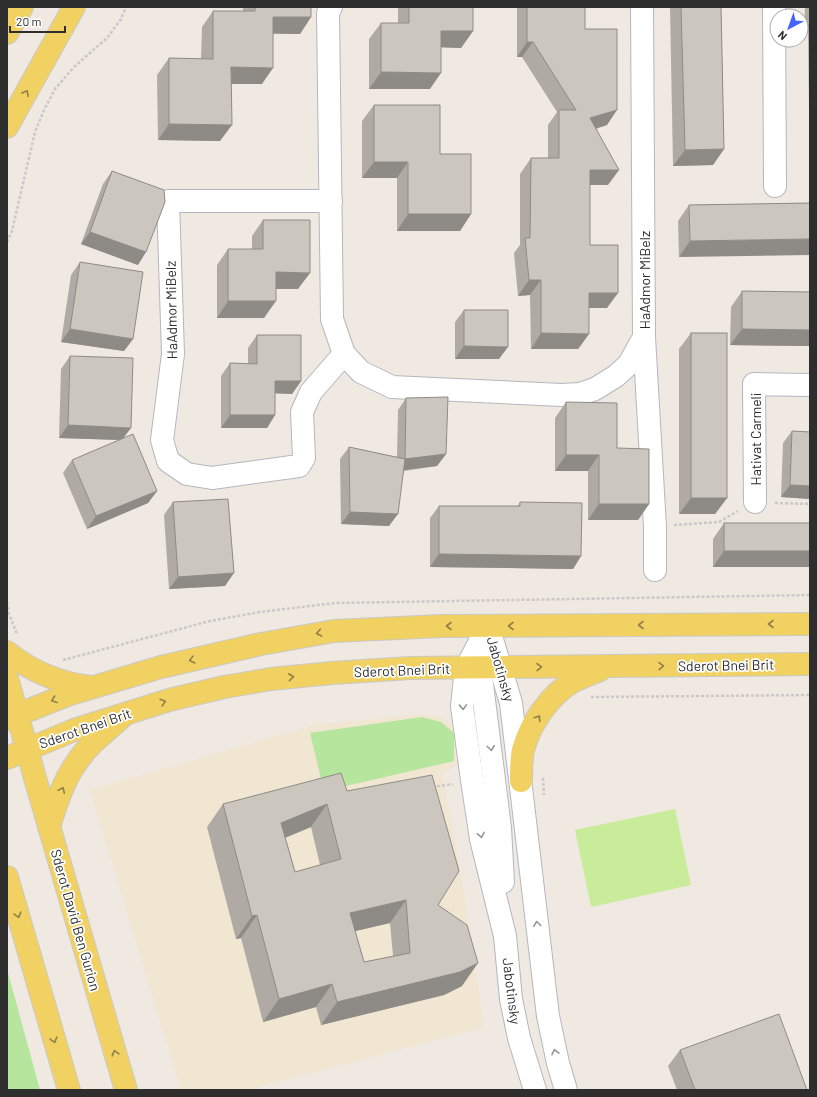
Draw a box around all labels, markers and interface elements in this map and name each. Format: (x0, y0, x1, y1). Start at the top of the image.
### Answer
scale bar (10, 8, 65, 34)
north arrow (769, 8, 809, 48)
text: 20 m (16, 14, 42, 28)
text: N (775, 29, 789, 43)
one-way arrow (22, 89, 29, 97)
street label: HaAdmor MiBelz (636, 231, 653, 329)
street label: HaAdmor MiBelz (162, 261, 180, 359)
street label: Hativat Carmeli (747, 393, 764, 485)
one-way arrow (768, 620, 774, 628)
one-way arrow (638, 621, 644, 629)
one-way arrow (446, 622, 452, 630)
one-way arrow (508, 622, 514, 630)
one-way arrow (316, 629, 323, 637)
street label: Jabotinsky (484, 635, 519, 704)
one-way arrow (189, 655, 195, 663)
street label: Sderot Bnei Brit (678, 656, 774, 674)
street label: Sderot Bnei Brit (354, 660, 450, 680)
one-way arrow (658, 662, 664, 670)
one-way arrow (536, 663, 542, 671)
one-way arrow (288, 673, 294, 682)
one-way arrow (51, 695, 58, 703)
one-way arrow (160, 698, 167, 707)
street label: Sderot Bnei Brit (37, 704, 133, 752)
one-way arrow (459, 704, 467, 710)
one-way arrow (533, 715, 541, 722)
one-way arrow (486, 745, 495, 751)
one-way arrow (57, 787, 65, 794)
one-way arrow (476, 832, 485, 839)
street label: Sderot David Ben Gurion (48, 847, 104, 993)
one-way arrow (13, 911, 22, 918)
one-way arrow (533, 921, 542, 927)
street label: Jabotinsky (499, 957, 525, 1026)
one-way arrow (49, 1036, 58, 1043)
one-way arrow (111, 1049, 120, 1056)
one-way arrow (552, 1049, 560, 1056)

